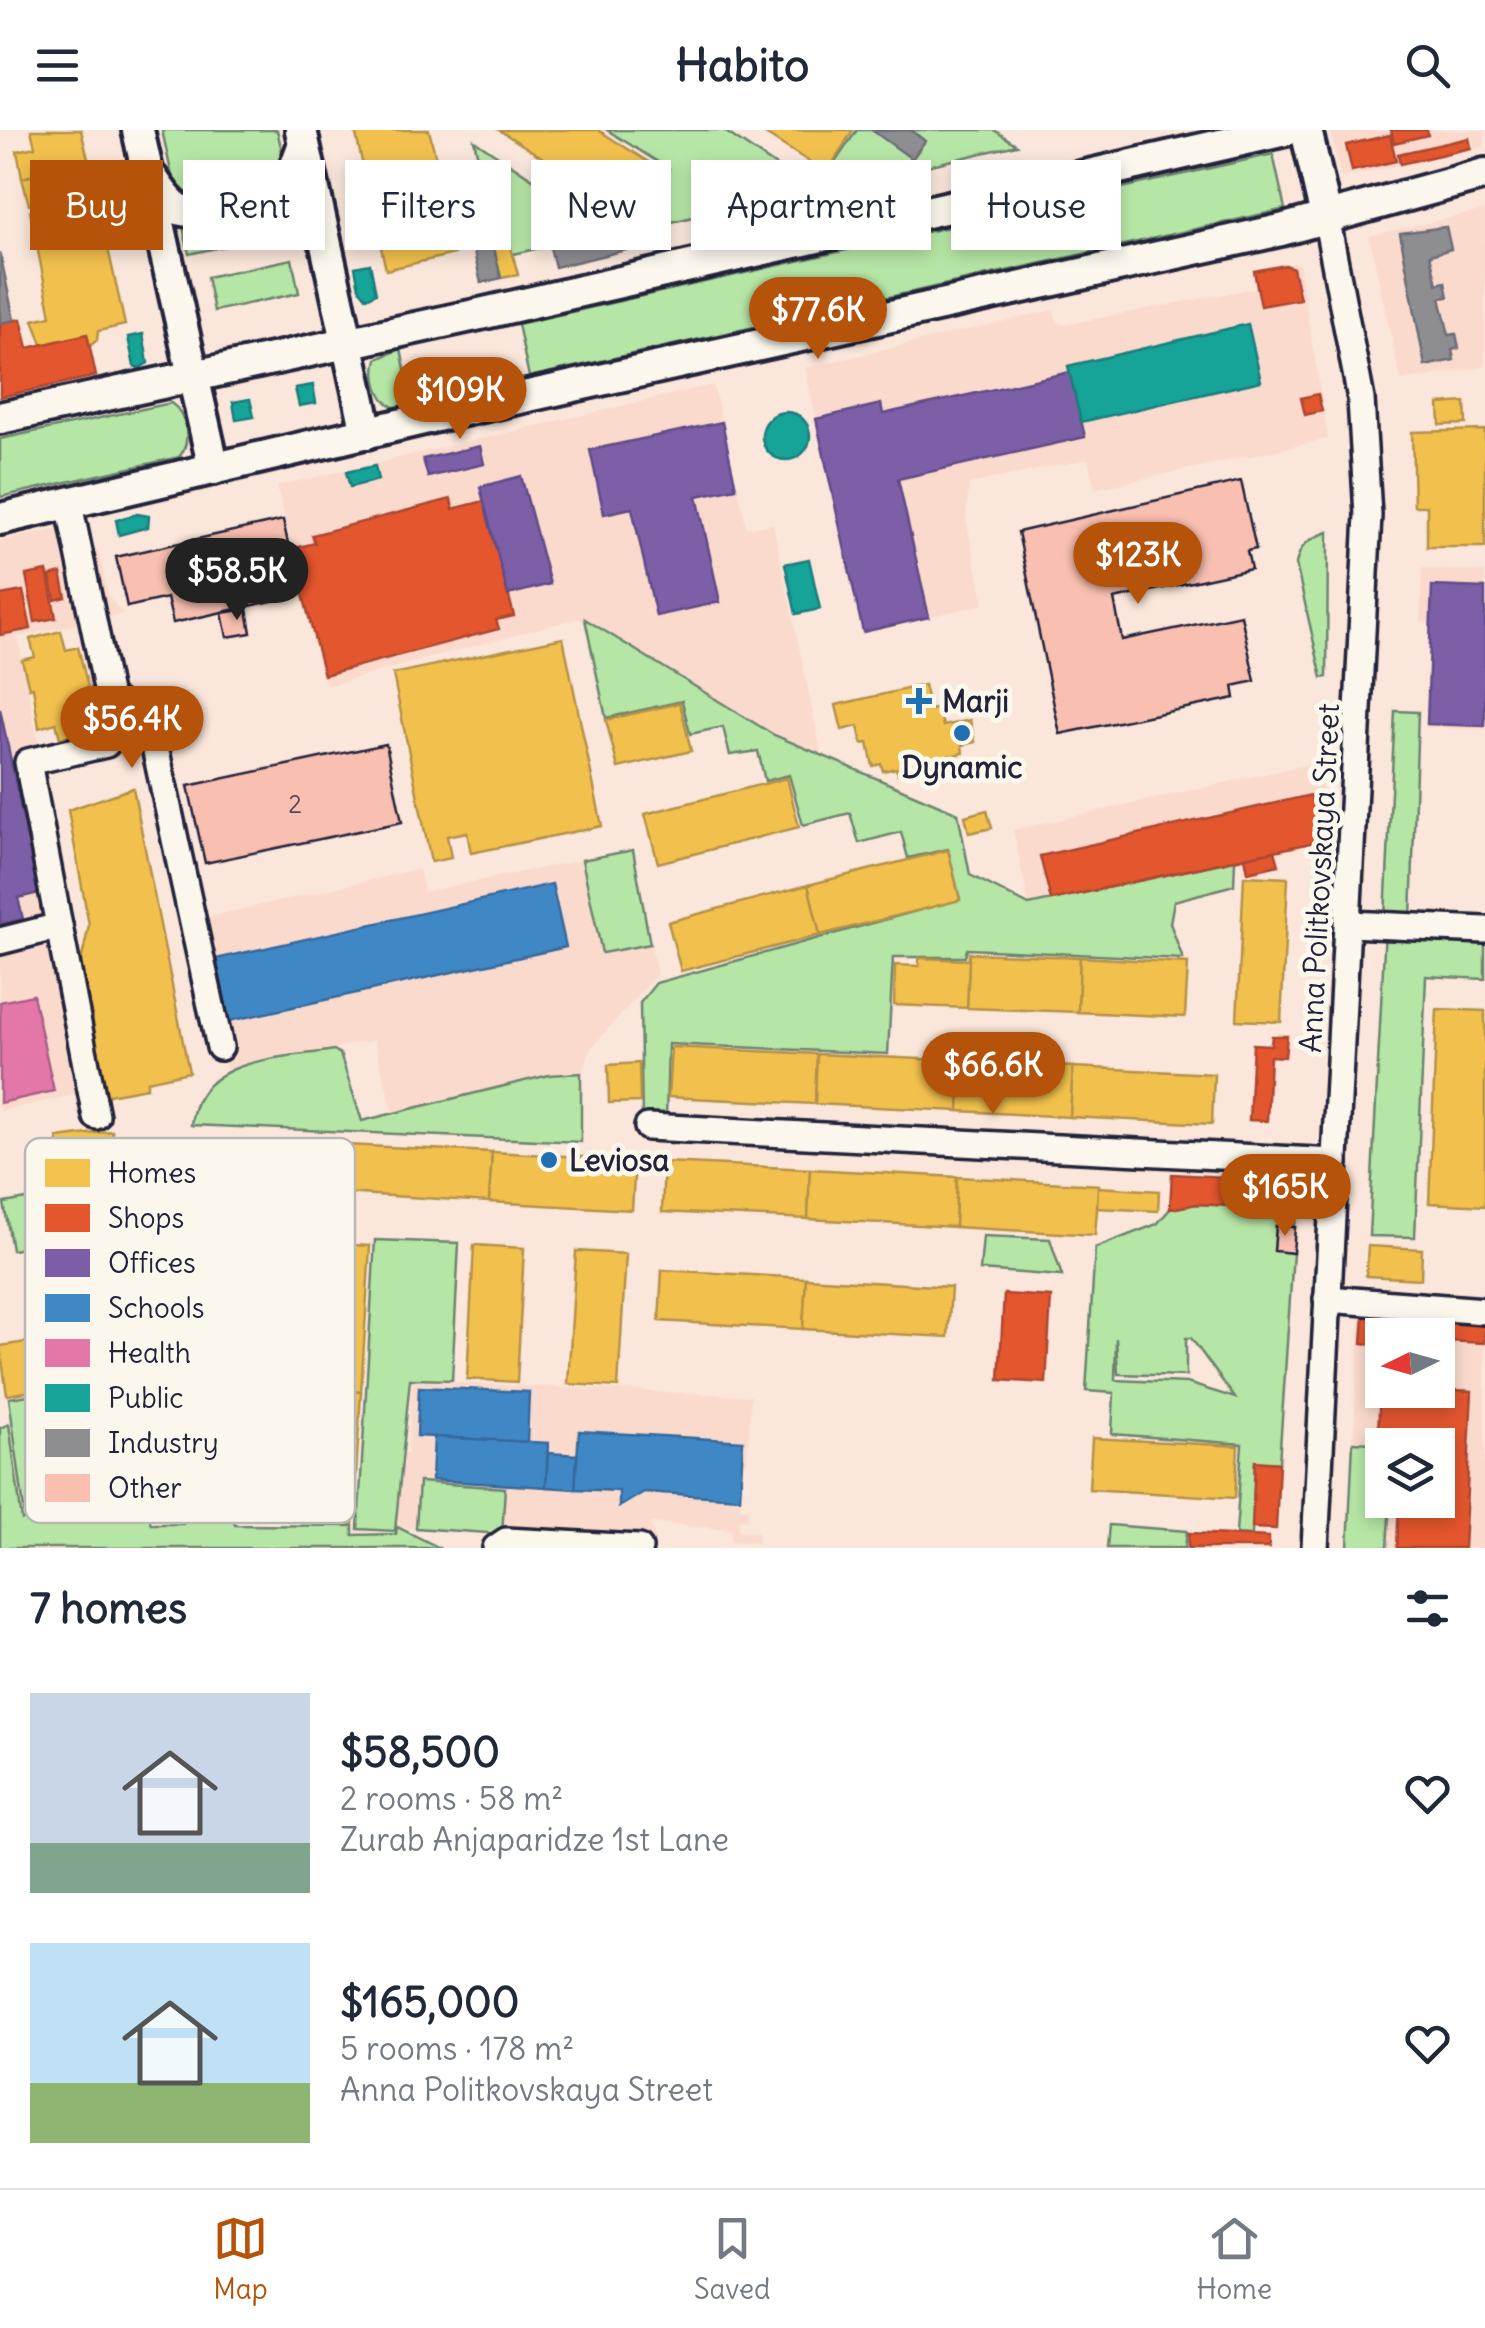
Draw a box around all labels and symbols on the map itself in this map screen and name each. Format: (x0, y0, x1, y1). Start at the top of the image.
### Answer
pin: $77.6K (737, 277, 899, 362)
pin: $109K (390, 357, 530, 442)
pin: $123K (1068, 522, 1208, 607)
pin: $58.5K (156, 538, 318, 623)
place label: Marji (942, 682, 1009, 720)
pin: $56.4K (51, 686, 213, 771)
marker: Marji (906, 688, 932, 714)
street label: Anna Politkovskaya Street (1291, 702, 1347, 1054)
marker: Dynamic (951, 722, 973, 744)
place label: Dynamic (901, 748, 1023, 786)
house number: 2 (288, 788, 302, 820)
pin: $66.6K (912, 1032, 1074, 1117)
legend (25, 1138, 355, 1523)
place label: Leviosa (569, 1141, 669, 1179)
marker: Leviosa (538, 1149, 560, 1171)
pin: $165K (1215, 1154, 1355, 1239)
text: Homes (108, 1155, 196, 1191)
text: Shops (108, 1200, 184, 1236)
text: Offices (108, 1245, 196, 1281)
text: Schools (108, 1290, 204, 1326)
north arrow (1365, 1318, 1455, 1408)
text: Health (108, 1335, 191, 1371)
text: Public (108, 1380, 183, 1416)
text: Industry (108, 1425, 219, 1461)
text: Other (108, 1470, 182, 1506)

